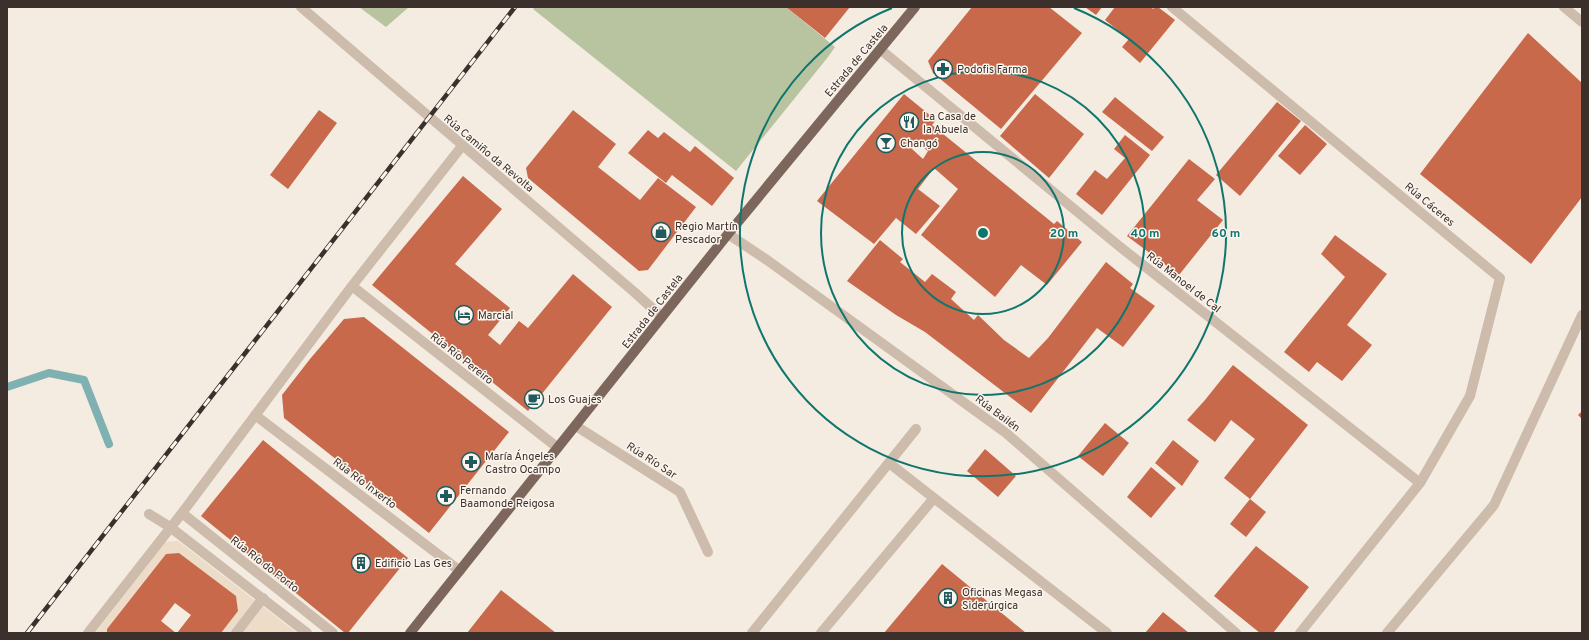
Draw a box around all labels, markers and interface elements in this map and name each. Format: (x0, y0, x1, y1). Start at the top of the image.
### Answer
street label: Estrada de Castela (822, 21, 892, 100)
pharmacy icon: Podofis Farma (932, 58, 954, 80)
place label: Podofis Farma (957, 63, 1028, 77)
place label: La Casa de la Abuela (923, 110, 976, 137)
restaurant icon: La Casa de la Abuela (898, 111, 920, 133)
street label: Rúa Camiño da Revolta (440, 112, 536, 196)
bar icon: Changó (875, 132, 897, 154)
place label: Changó (900, 137, 938, 151)
street label: Rúa Cáceres (1401, 180, 1457, 230)
place label: Regio Martín Pescador (675, 220, 738, 247)
shop icon: Regio Martín Pescador (650, 221, 672, 243)
centre of rings (976, 226, 990, 240)
text: 20 m (1050, 226, 1078, 242)
text: 40 m (1130, 226, 1160, 242)
text: 60 m (1212, 226, 1240, 242)
street label: Rúa Manoel de Cal (1143, 249, 1223, 316)
street label: Estrada de Castela (619, 271, 686, 352)
hotel icon: Marcial (453, 304, 475, 326)
place label: Marcial (478, 309, 513, 323)
street label: Rúa Río Pereiro (427, 330, 496, 388)
cafe icon: Los Guajes (523, 388, 545, 410)
street label: Rúa Bailén (972, 392, 1023, 435)
place label: Los Guajes (548, 393, 602, 407)
street label: Rúa Río Sar (624, 439, 680, 483)
place label: María Ángeles Castro Ocampo (485, 449, 561, 477)
pharmacy icon: María Ángeles Castro Ocampo (460, 451, 482, 473)
street label: Rúa Río Inxerto (330, 455, 399, 512)
place label: Fernando Baamonde Reigosa (460, 484, 555, 511)
pharmacy icon: Fernando Baamonde Reigosa (435, 485, 457, 507)
street label: Rúa Río do Porto (227, 534, 301, 596)
building icon: Edificio Las Ges (350, 552, 372, 574)
place label: Edificio Las Ges (375, 557, 452, 571)
place label: Oficinas Megasa Siderúrgica (962, 586, 1043, 613)
building icon: Oficinas Megasa Siderúrgica (937, 587, 959, 609)

